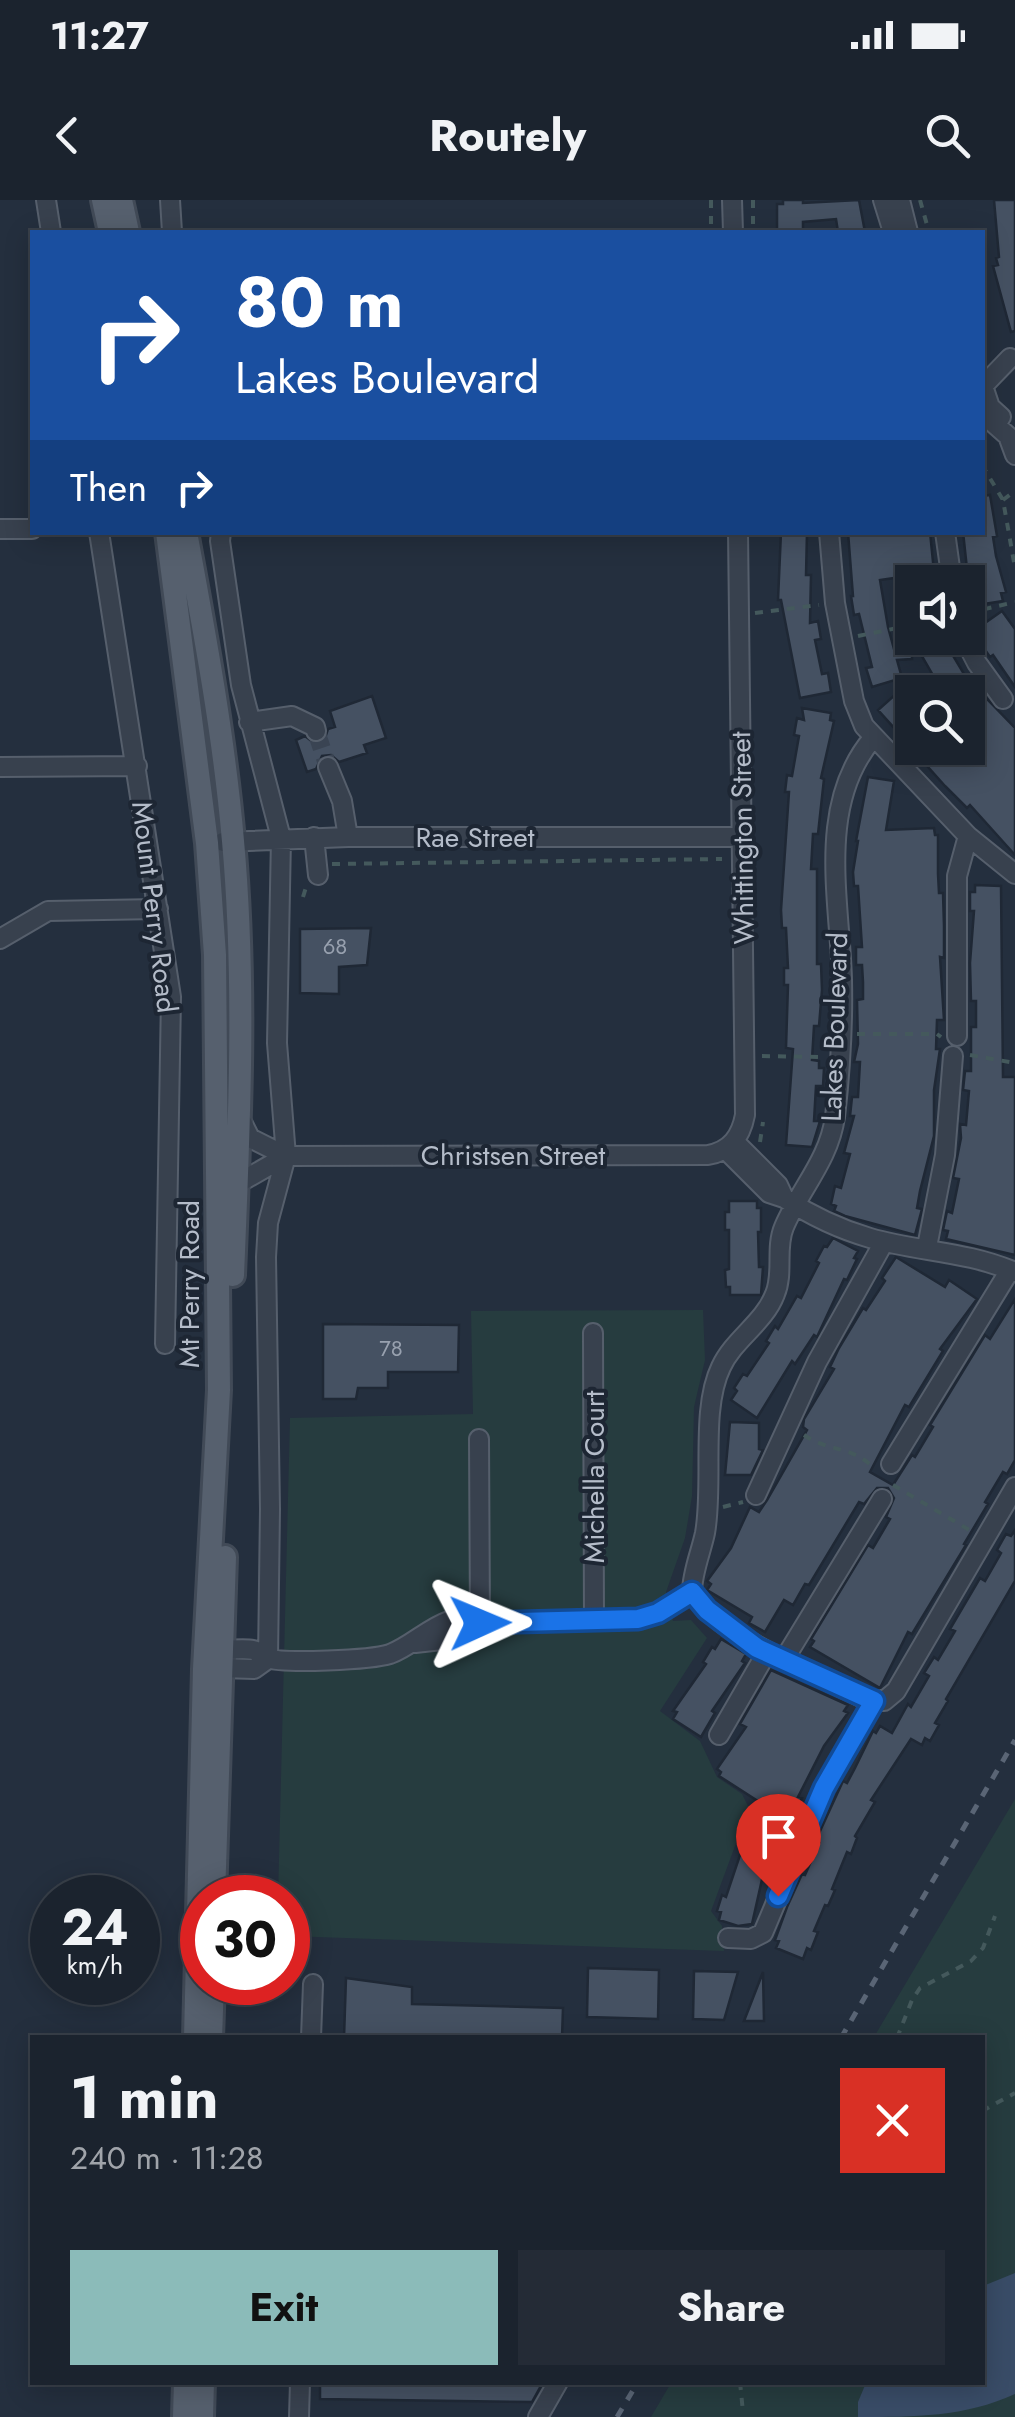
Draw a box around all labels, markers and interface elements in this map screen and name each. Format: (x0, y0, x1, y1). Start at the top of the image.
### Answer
text: 11:27 (50, 8, 149, 63)
text: Routely (429, 103, 586, 168)
icon: back (40, 108, 95, 163)
icon: search (920, 108, 975, 163)
text: 80 m (235, 252, 404, 353)
icon: right (70, 270, 200, 400)
text: Lakes Boulevard (235, 345, 540, 410)
text: Then (70, 460, 147, 515)
icon: right (167, 460, 222, 515)
map controls (895, 565, 985, 765)
button: sound (895, 565, 985, 655)
button: search (895, 675, 985, 765)
street label: Whittington Street (720, 731, 765, 945)
street label: Mount Perry Road (121, 799, 188, 1015)
street label: Rae Street (416, 817, 535, 858)
house number: 68 (323, 930, 347, 962)
street label: Lakes Boulevard (811, 932, 858, 1122)
street label: Christsen Street (421, 1135, 605, 1176)
street label: Mt Perry Road (169, 1200, 210, 1368)
house number: 78 (379, 1332, 403, 1364)
street label: Michella Court (574, 1390, 615, 1563)
position arrow (428, 1571, 532, 1675)
pin (736, 1794, 821, 1897)
icon: arrive (751, 1809, 806, 1864)
speed limit sign: 30 (180, 1875, 310, 2005)
text: 24 (61, 1891, 129, 1964)
text: km/h (67, 1947, 123, 1983)
text: 1 min (70, 2054, 219, 2141)
button: close (840, 2068, 945, 2173)
text: 240 m · 11:28 (70, 2135, 264, 2181)
button: Exit (70, 2250, 498, 2365)
button: Share (518, 2250, 945, 2365)

